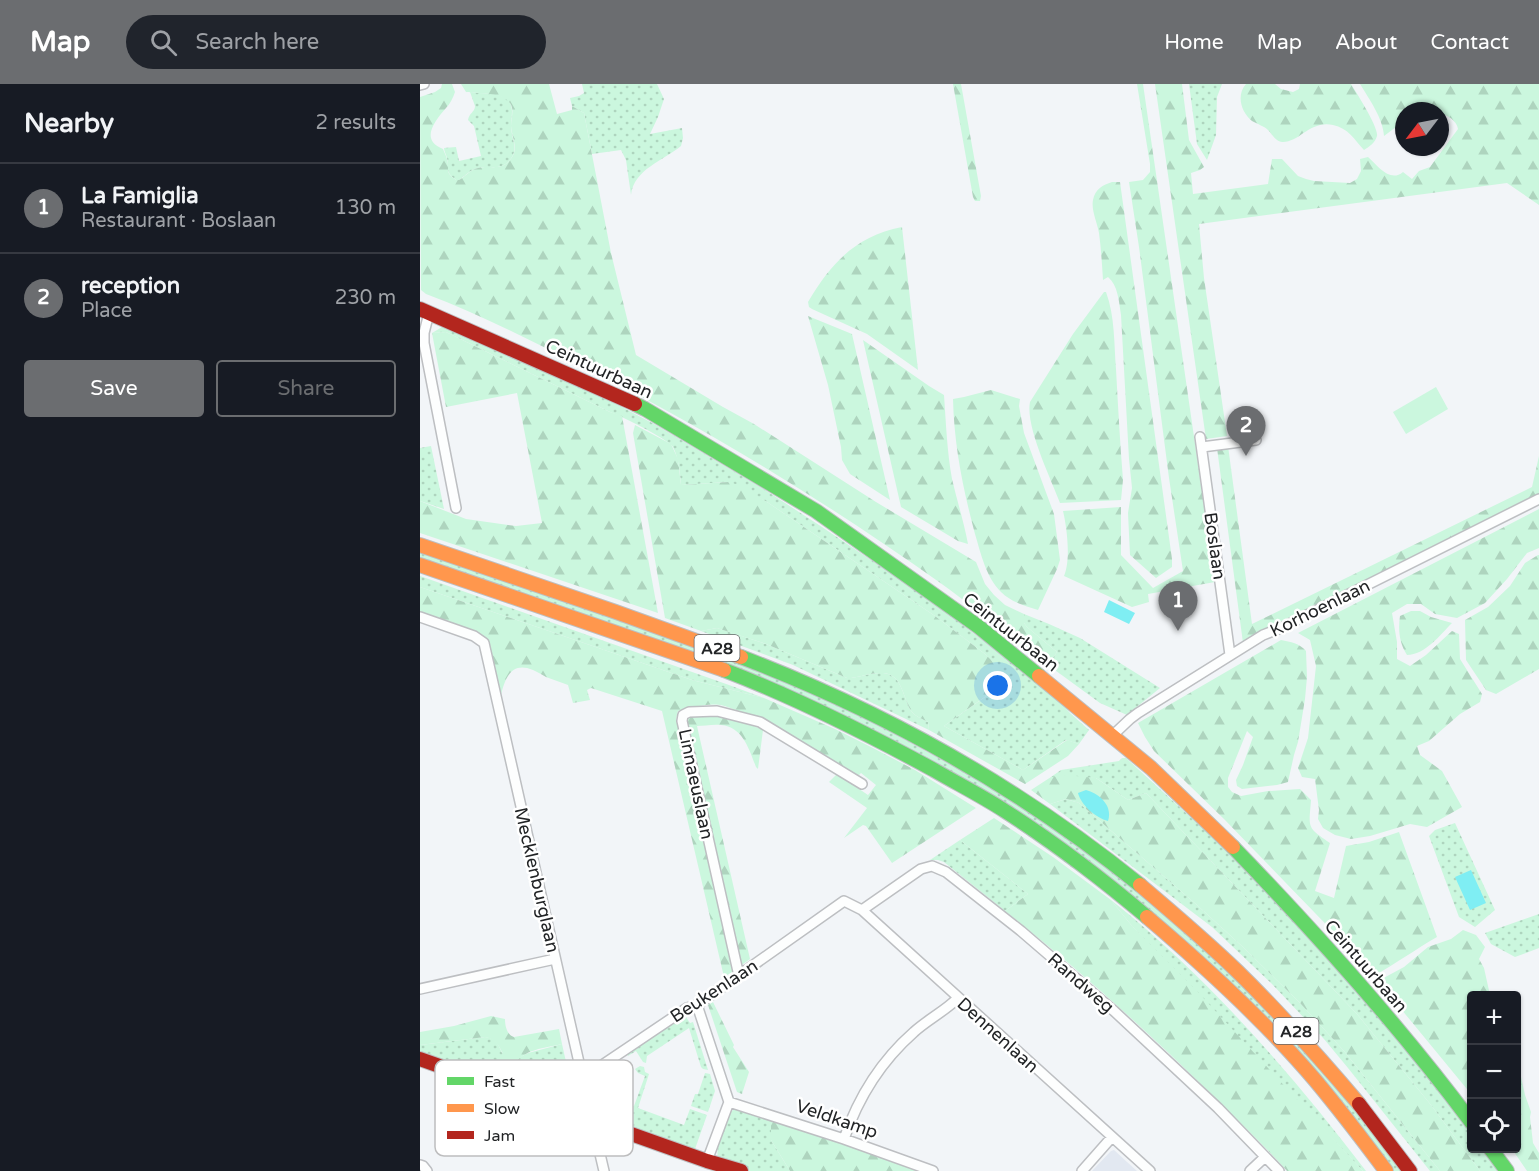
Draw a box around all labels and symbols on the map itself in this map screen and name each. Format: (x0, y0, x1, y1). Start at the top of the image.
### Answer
north arrow (1395, 102, 1449, 156)
street label: Ceintuurbaan (542, 335, 656, 403)
pin: 2 (1226, 406, 1266, 456)
street label: Boslaan (1199, 511, 1231, 581)
street label: Korhoenlaan (1266, 574, 1374, 642)
pin: 1 (1158, 582, 1197, 631)
street label: Ceintuurbaan (959, 588, 1063, 676)
road number: A28 (694, 635, 740, 661)
your location (983, 671, 1012, 700)
street label: Linnaeuslaan (674, 727, 718, 841)
street label: Mecklenburglaan (510, 805, 564, 955)
street label: Ceintuurbaan (1320, 915, 1412, 1017)
street label: Randweg (1043, 948, 1119, 1018)
street label: Beukenlaan (666, 955, 762, 1027)
street label: Dennenlaan (953, 993, 1043, 1077)
road number: A28 (1274, 1018, 1318, 1044)
legend (435, 1060, 633, 1156)
text: Fast (484, 1072, 515, 1092)
street label: Veldkamp (793, 1095, 881, 1143)
text: Slow (484, 1099, 520, 1119)
text: Jam (484, 1126, 515, 1146)

